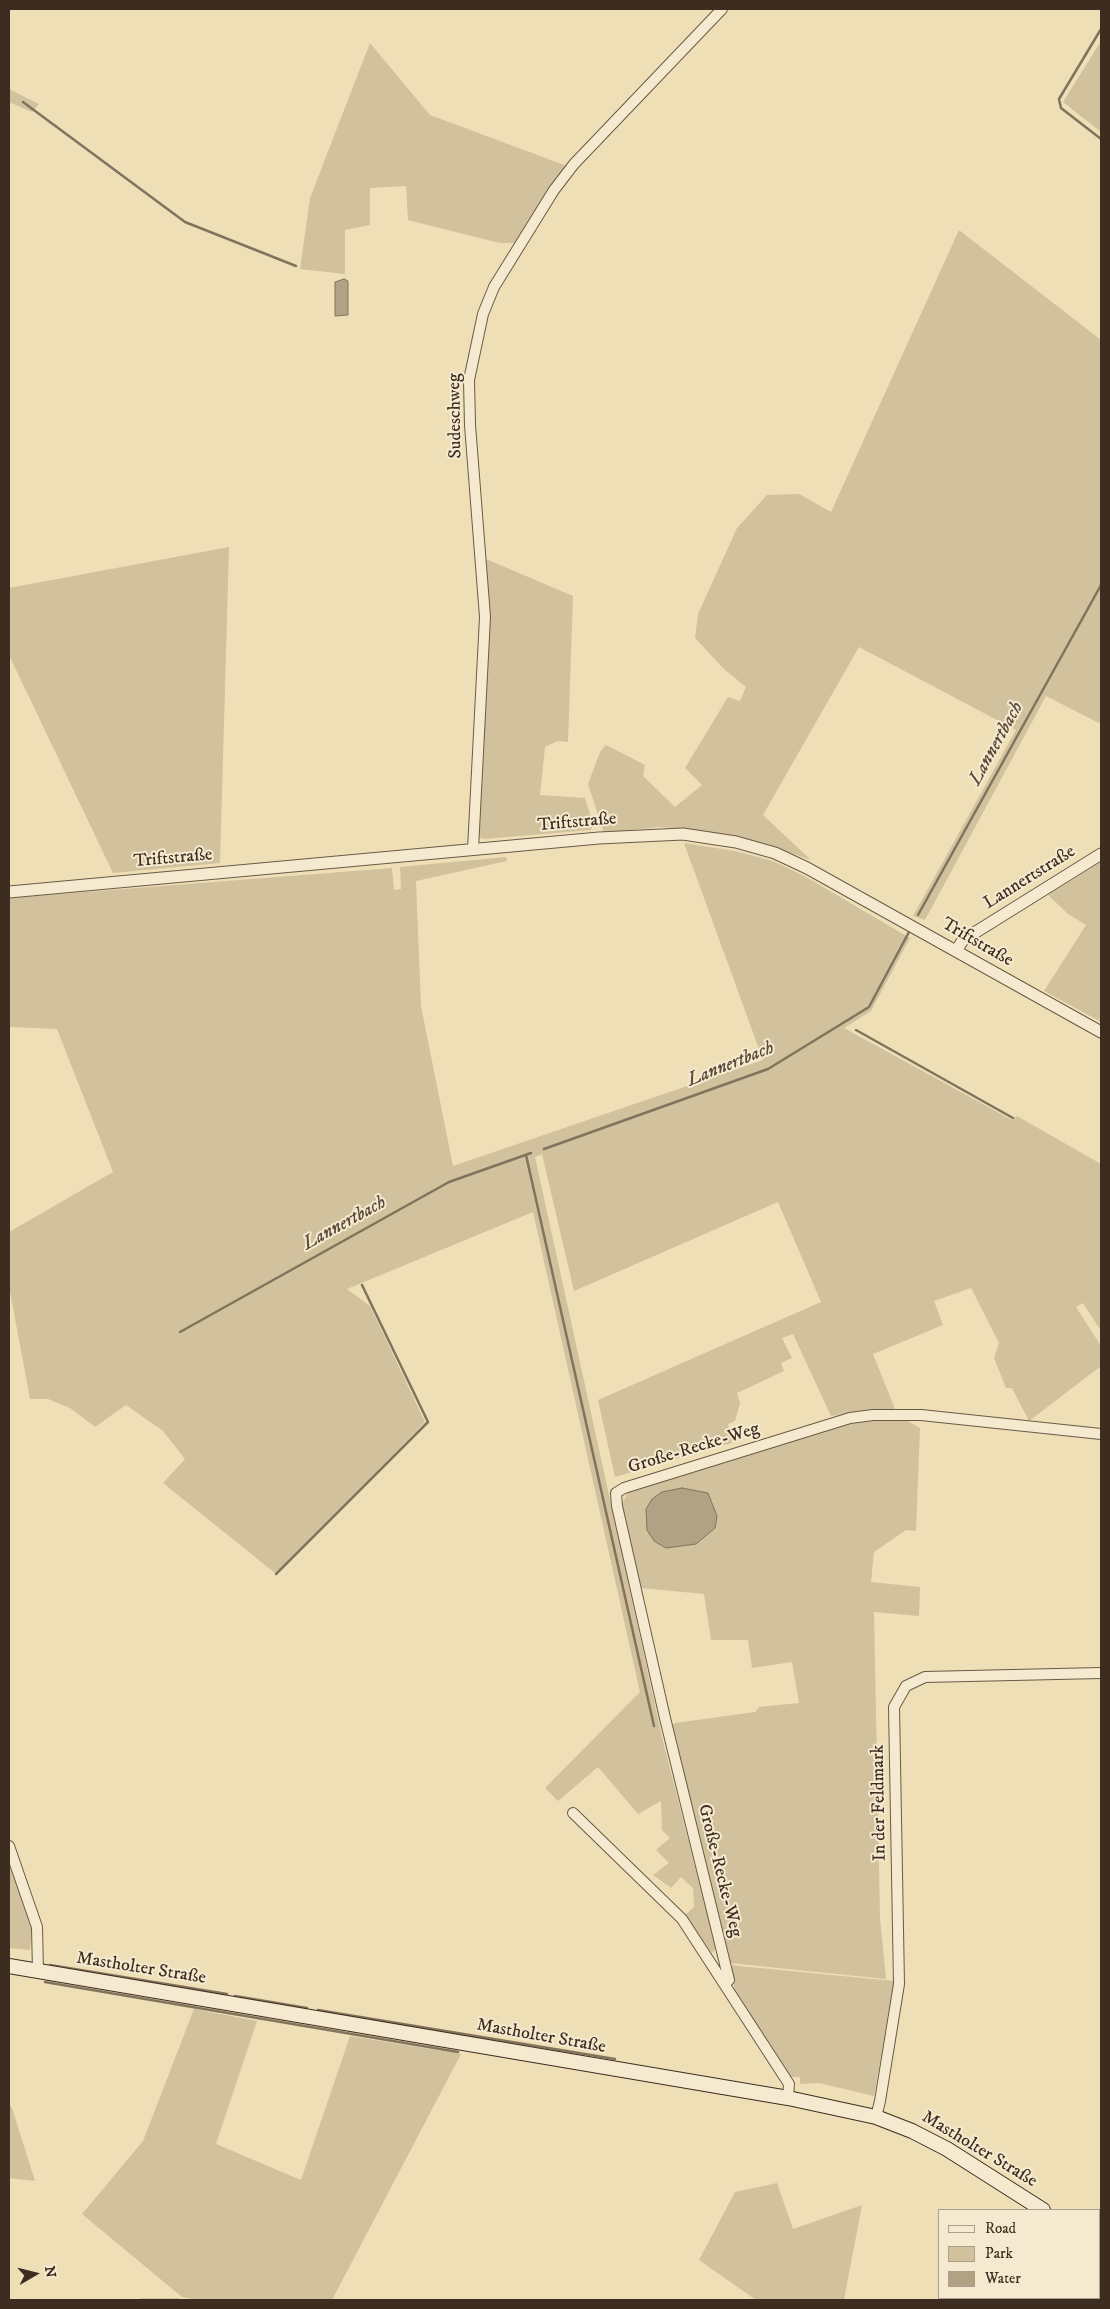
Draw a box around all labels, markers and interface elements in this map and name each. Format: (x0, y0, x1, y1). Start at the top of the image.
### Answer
street label: Sudeschweg (444, 373, 468, 459)
water label: Lannertbach (965, 698, 1029, 790)
street label: Triftstraße (537, 809, 617, 837)
street label: Lannertstraße (980, 841, 1080, 915)
street label: Triftstraße (133, 845, 213, 873)
street label: Triftstraße (937, 914, 1017, 972)
water label: Lannertbach (684, 1037, 778, 1093)
water label: Lannertbach (299, 1192, 391, 1256)
street label: Große-Recke-Weg (626, 1419, 762, 1479)
street label: In der Feldmark (868, 1744, 892, 1862)
street label: Große-Recke-Weg (692, 1802, 746, 1940)
street label: Mastholter Straße (75, 1948, 207, 1990)
street label: Mastholter Straße (475, 2015, 607, 2059)
street label: Mastholter Straße (917, 2107, 1041, 2193)
legend (938, 2209, 1100, 2299)
text: Road (985, 2219, 1016, 2238)
text: Park (985, 2244, 1013, 2263)
north arrow (10, 2249, 60, 2299)
text: N (40, 2265, 60, 2279)
text: Water (985, 2269, 1021, 2288)

